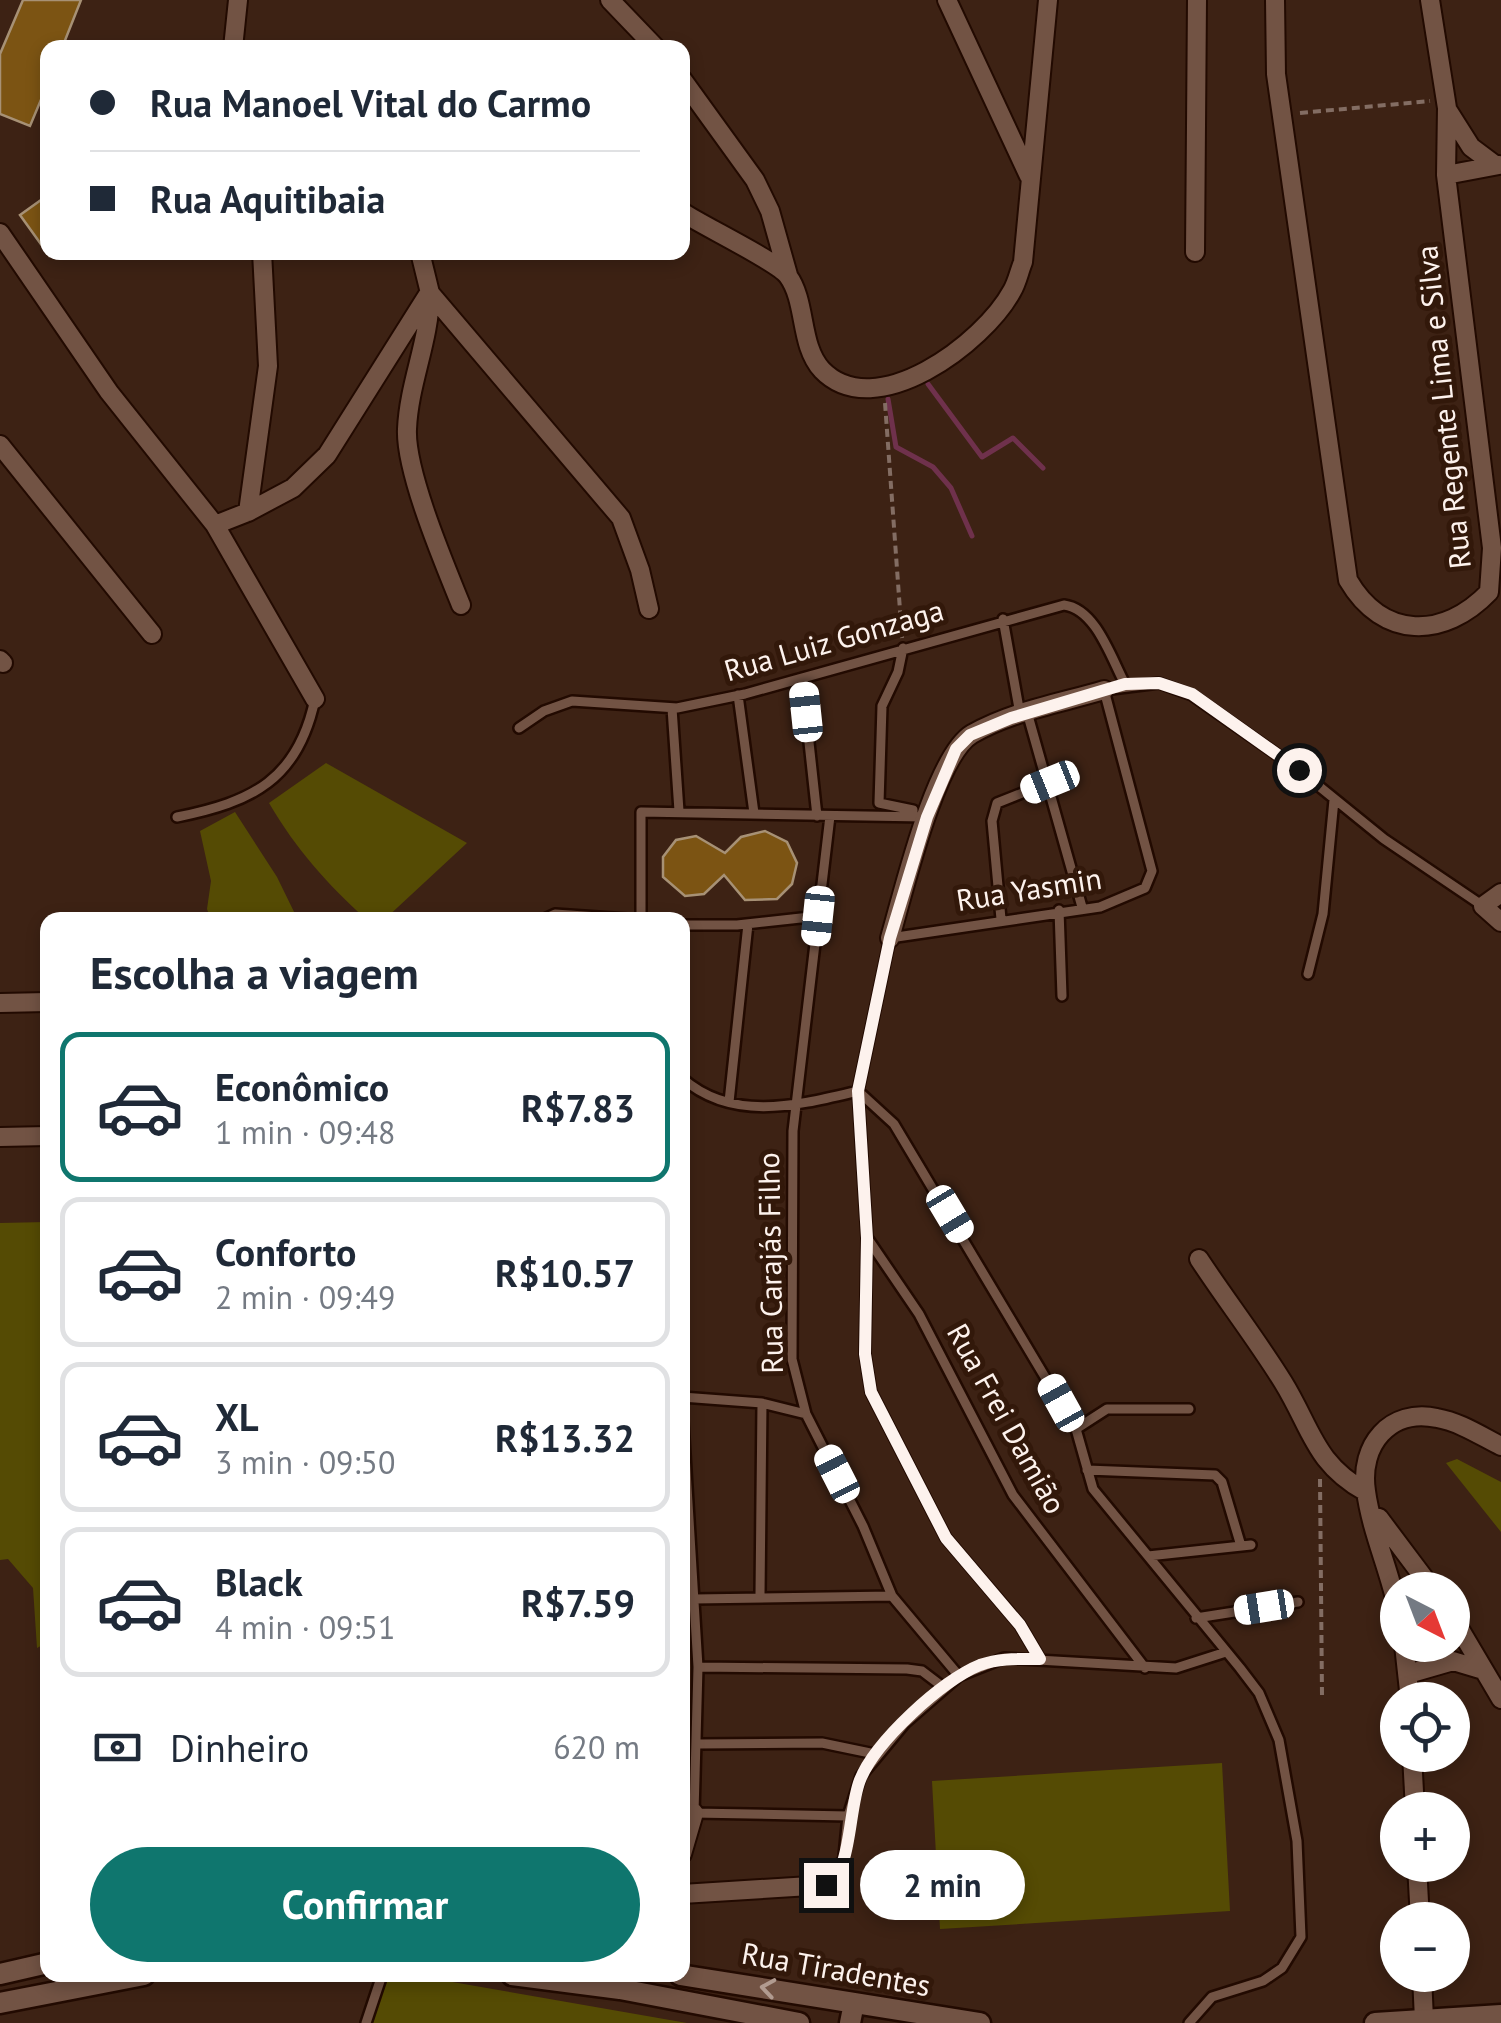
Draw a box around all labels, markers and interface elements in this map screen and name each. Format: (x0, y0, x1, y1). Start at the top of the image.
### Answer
text: Rua Manoel Vital do Carmo (150, 78, 591, 127)
text: Rua Aquitibaia (150, 174, 385, 223)
street label: Rua Regente Lima e Silva (1406, 244, 1479, 571)
street label: Rua Luiz Gonzaga (719, 590, 948, 690)
car (788, 681, 824, 743)
route start (1277, 748, 1322, 793)
car (1017, 757, 1083, 807)
street label: Rua Yasmin (953, 858, 1104, 919)
car (800, 885, 836, 947)
text: Escolha a viagem (90, 943, 419, 1001)
icon: car (95, 1062, 185, 1152)
text: Econômico (215, 1062, 389, 1111)
text: R$7.83 (521, 1083, 635, 1132)
text: 1 min · 09:48 (215, 1111, 395, 1153)
street label: Rua Carajás Filho (748, 1152, 791, 1374)
car (922, 1181, 978, 1247)
icon: car (95, 1227, 185, 1317)
text: Conforto (215, 1227, 356, 1276)
text: R$10.57 (495, 1248, 635, 1297)
text: 2 min · 09:49 (215, 1276, 395, 1318)
street label: Rua Frei Damião (939, 1316, 1076, 1520)
car (1033, 1369, 1089, 1437)
icon: car (95, 1392, 185, 1482)
text: XL (215, 1392, 259, 1441)
text: R$13.32 (495, 1413, 635, 1462)
car (810, 1440, 864, 1508)
text: 3 min · 09:50 (215, 1441, 395, 1483)
icon: car (95, 1557, 185, 1647)
text: Black (215, 1557, 303, 1606)
north arrow (1380, 1572, 1470, 1662)
map controls (1380, 1572, 1470, 1992)
text: R$7.59 (521, 1578, 635, 1627)
car (1232, 1587, 1296, 1627)
text: 4 min · 09:51 (215, 1606, 395, 1648)
button: locate (1380, 1682, 1470, 1772)
icon: cash (90, 1720, 145, 1775)
text: Dinheiro (170, 1723, 309, 1772)
text: 620 m (553, 1726, 640, 1768)
button: + (1380, 1792, 1470, 1882)
button: Confirmar (90, 1847, 640, 1962)
callout: 2 min (861, 1850, 1026, 1920)
route end (804, 1863, 849, 1908)
text: 2 min (903, 1864, 982, 1906)
button: − (1380, 1902, 1470, 1992)
street label: Rua Tiradentes (739, 1933, 934, 2004)
one-way arrow (759, 1978, 776, 1999)

